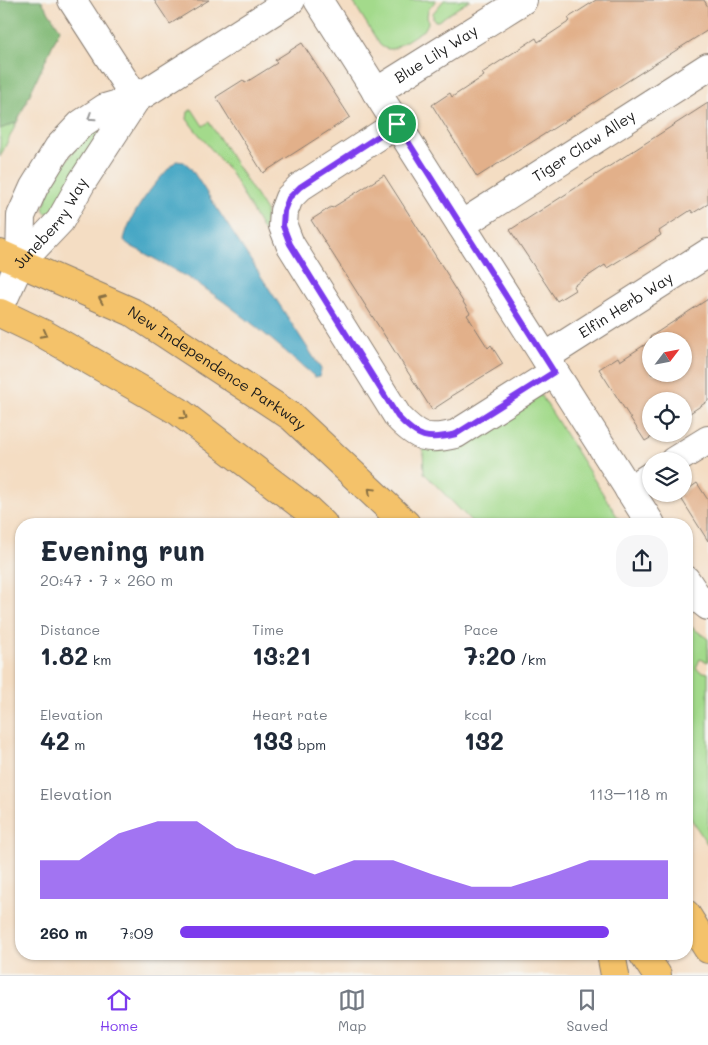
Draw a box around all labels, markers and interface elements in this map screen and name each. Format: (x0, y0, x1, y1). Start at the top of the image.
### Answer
street label: Blue Lily Way (390, 20, 481, 87)
pin (376, 103, 418, 145)
street label: Tiger Claw Alley (528, 105, 639, 186)
icon: arrive (383, 110, 411, 138)
one-way arrow (87, 111, 96, 120)
street label: Juneberry Way (8, 173, 92, 271)
street label: Elfin Herb Way (574, 267, 677, 342)
one-way arrow (98, 295, 107, 306)
street label: New Independence Parkway (124, 301, 311, 434)
one-way arrow (39, 328, 48, 338)
north arrow (642, 332, 692, 382)
map controls (642, 332, 692, 502)
button: locate (642, 392, 692, 442)
one-way arrow (178, 410, 188, 419)
button: layers (642, 452, 692, 502)
one-way arrow (367, 487, 376, 496)
text: Evening run (40, 532, 205, 568)
button: share (616, 535, 668, 587)
text: 20:47 · 7 × 260 m (40, 569, 173, 590)
text: Distance (40, 620, 100, 639)
text: Time (252, 620, 284, 639)
text: Pace (464, 620, 498, 639)
text: 1.82 (40, 639, 88, 671)
text: 13:21 (252, 639, 311, 671)
text: 7:20 (464, 639, 516, 671)
text: km (88, 650, 111, 669)
text: /km (516, 650, 546, 669)
text: Elevation (40, 705, 103, 724)
text: Heart rate (252, 705, 328, 724)
text: kcal (464, 705, 492, 724)
text: 42 (40, 724, 70, 756)
text: 133 (252, 724, 293, 756)
text: 132 (464, 724, 504, 756)
text: m (70, 735, 85, 754)
text: bpm (293, 735, 326, 754)
text: Elevation (40, 783, 112, 804)
text: 113–118 m (589, 783, 668, 804)
text: 260 m (40, 922, 87, 943)
text: 7:09 (120, 922, 153, 943)
tab: Home (100, 986, 138, 1035)
tab: Map (338, 986, 367, 1035)
tab: Saved (566, 986, 608, 1035)

